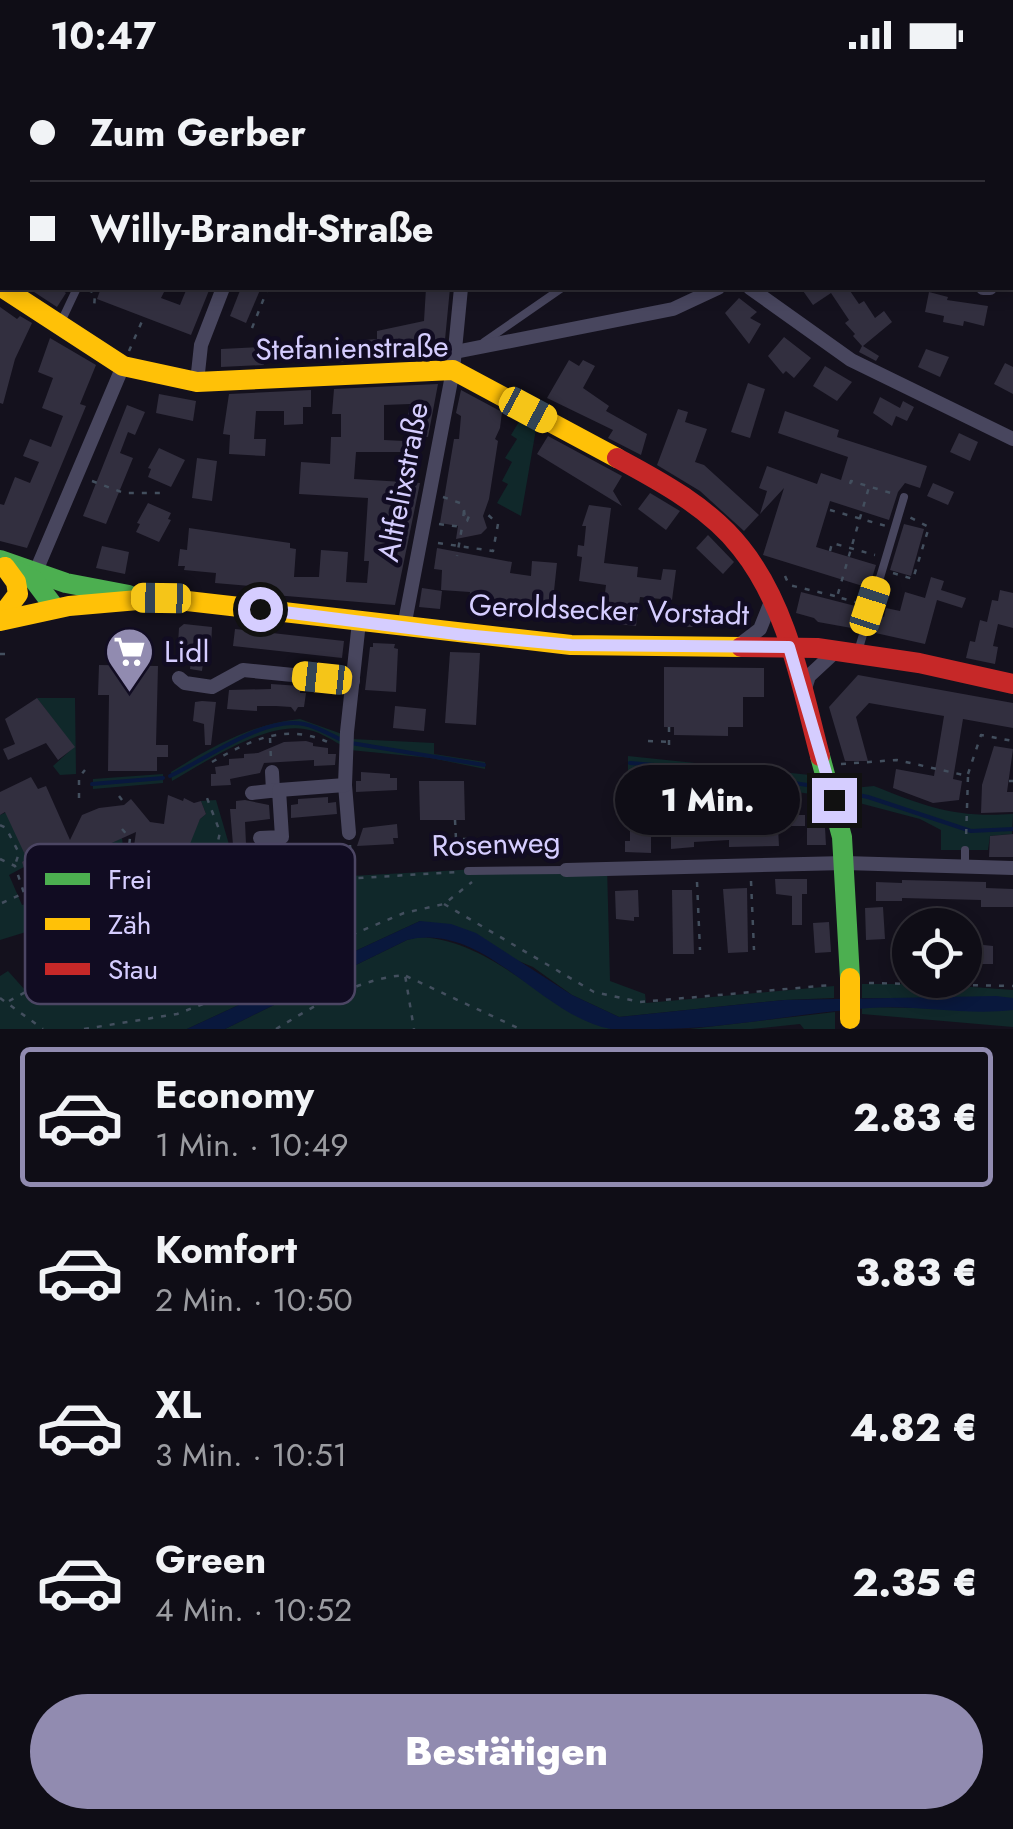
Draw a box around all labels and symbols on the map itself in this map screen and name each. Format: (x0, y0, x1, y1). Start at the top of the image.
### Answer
street label: Stefanienstraße (255, 324, 449, 371)
car (494, 383, 562, 437)
street label: Altfelixstraße (366, 398, 439, 565)
car (846, 573, 894, 639)
car (131, 582, 191, 614)
street label: Geroldsecker Vorstadt (468, 583, 751, 636)
route start (238, 587, 283, 632)
supermarket icon: Lidl (103, 626, 155, 694)
place label: Lidl (164, 630, 209, 673)
car (291, 660, 353, 696)
callout: 1 Min. (614, 765, 799, 835)
route end (812, 778, 857, 823)
street label: Rosenweg (431, 820, 561, 867)
legend (25, 844, 355, 1004)
text: Frei (108, 859, 152, 900)
text: Zäh (108, 904, 152, 945)
text: Stau (108, 949, 158, 990)

